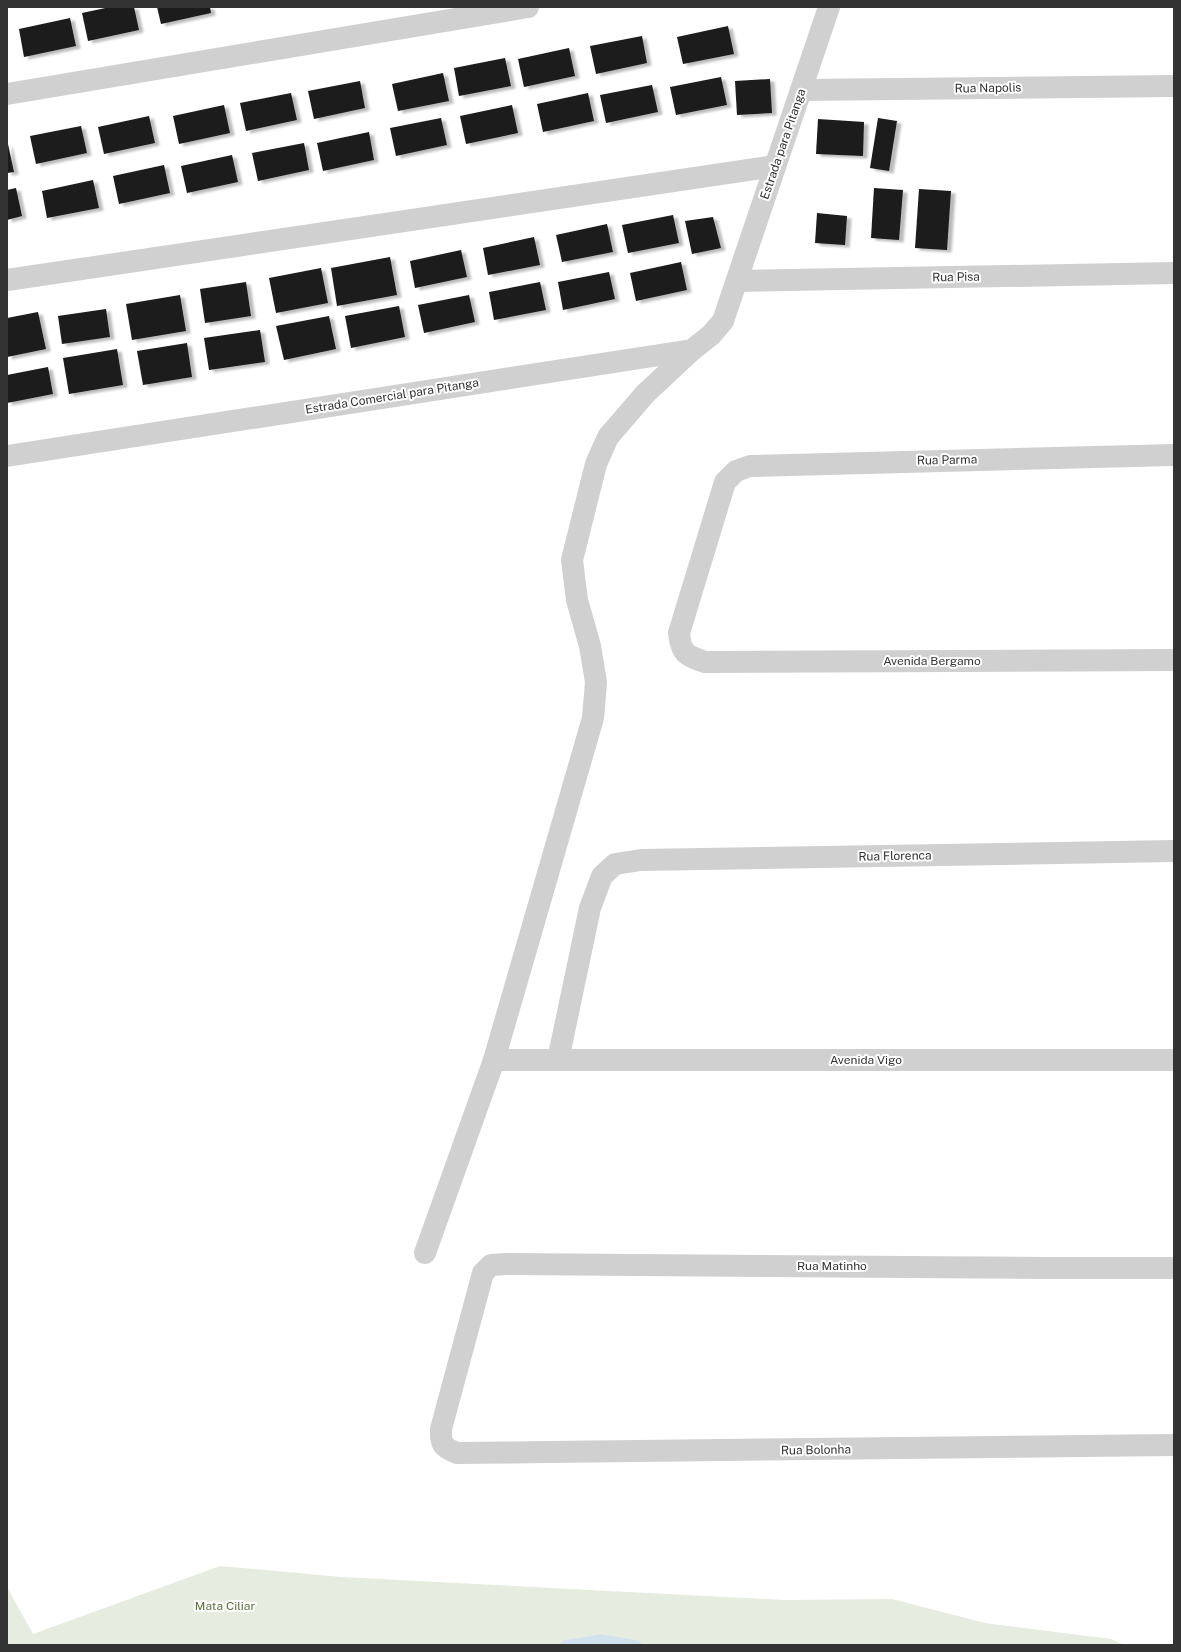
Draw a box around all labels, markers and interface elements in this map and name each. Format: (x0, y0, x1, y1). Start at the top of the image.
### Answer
street label: Rua Napolis (955, 80, 1021, 96)
street label: Estrada para Pitanga (757, 87, 809, 201)
street label: Rua Pisa (932, 270, 980, 284)
street label: Estrada Comercial para Pitanga (304, 375, 480, 417)
street label: Rua Parma (917, 452, 977, 468)
street label: Avenida Bergamo (883, 654, 981, 668)
street label: Rua Florenca (858, 848, 932, 864)
street label: Avenida Vigo (830, 1053, 902, 1067)
street label: Rua Matinho (797, 1259, 867, 1273)
street label: Rua Bolonha (781, 1442, 851, 1458)
park label: Mata Ciliar (195, 1599, 255, 1613)

